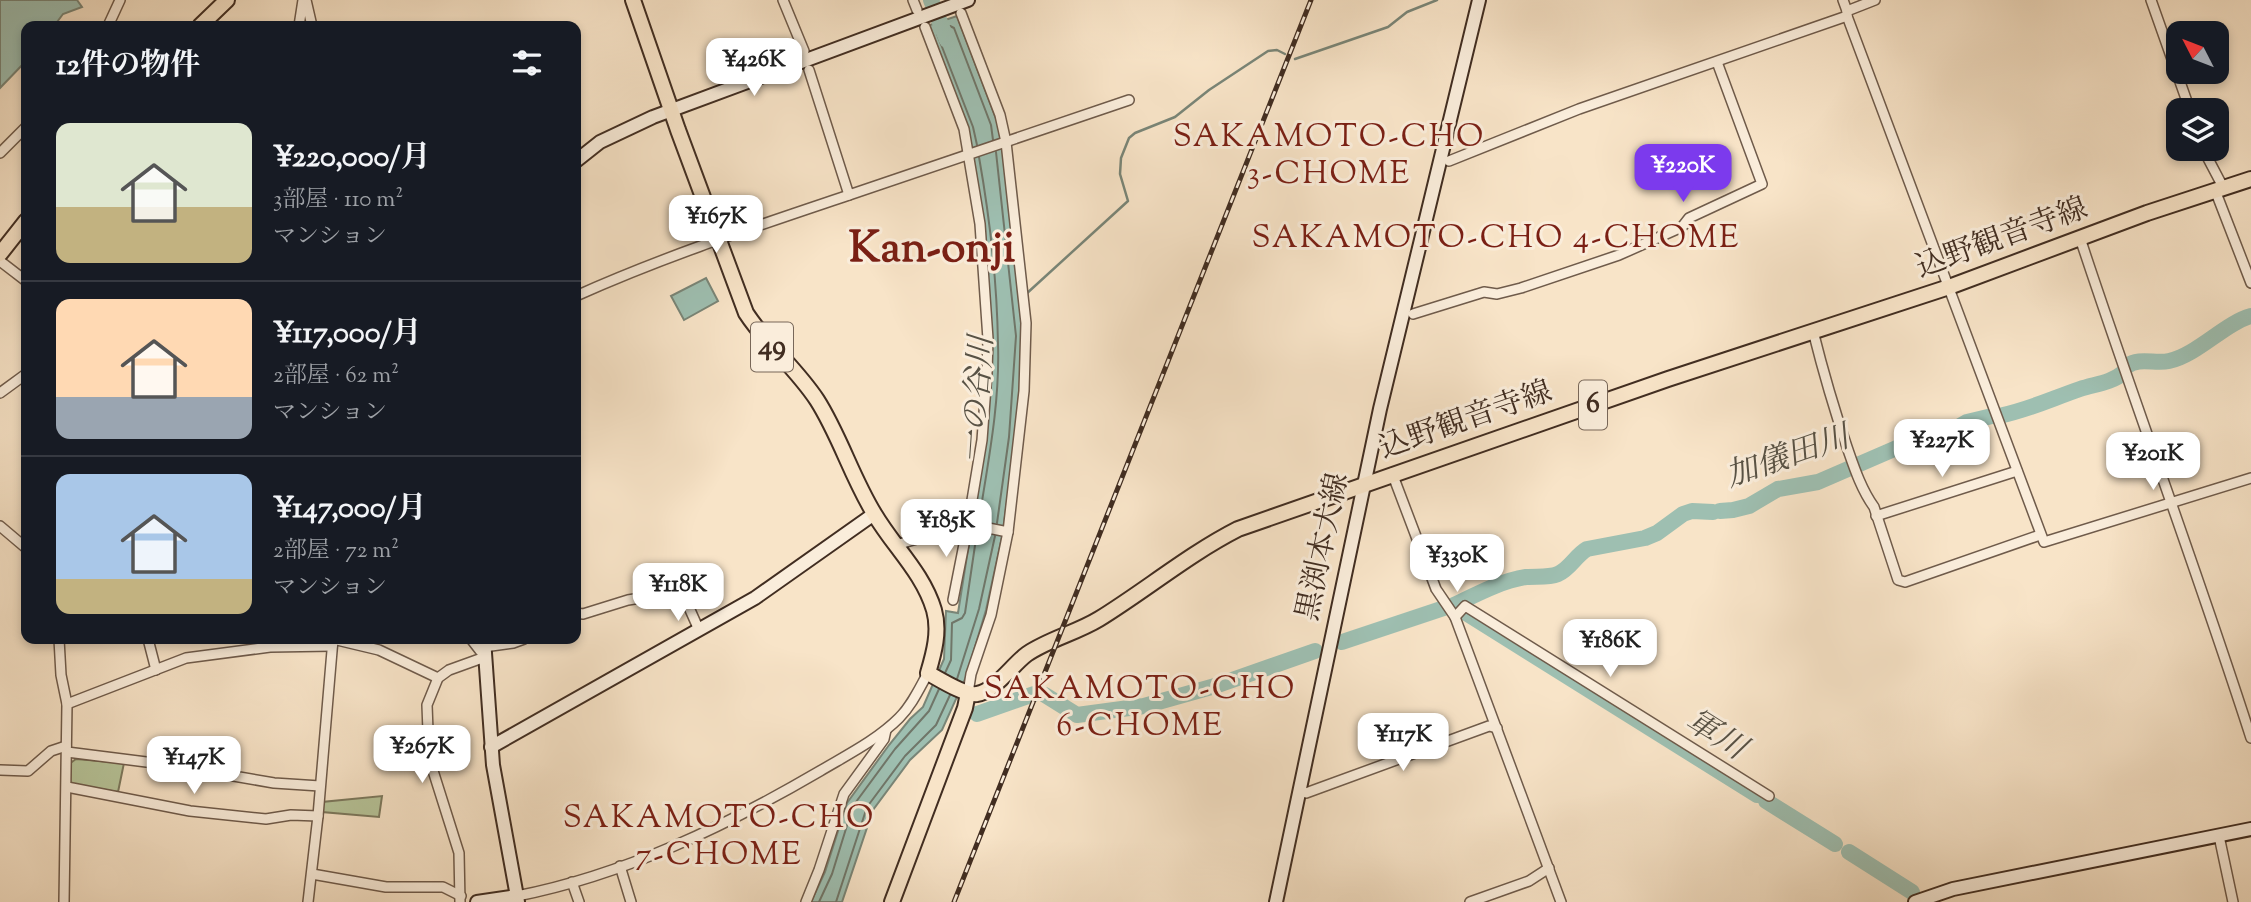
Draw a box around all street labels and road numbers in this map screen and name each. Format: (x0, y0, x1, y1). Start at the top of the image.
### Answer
street label: 込野観音寺線 (1910, 188, 2094, 290)
road number: 49 (751, 322, 793, 372)
street label: 込野観音寺線 (1374, 371, 1558, 471)
road number: 6 (1579, 380, 1607, 430)
street label: 黒渕本大線 (1287, 469, 1361, 625)

